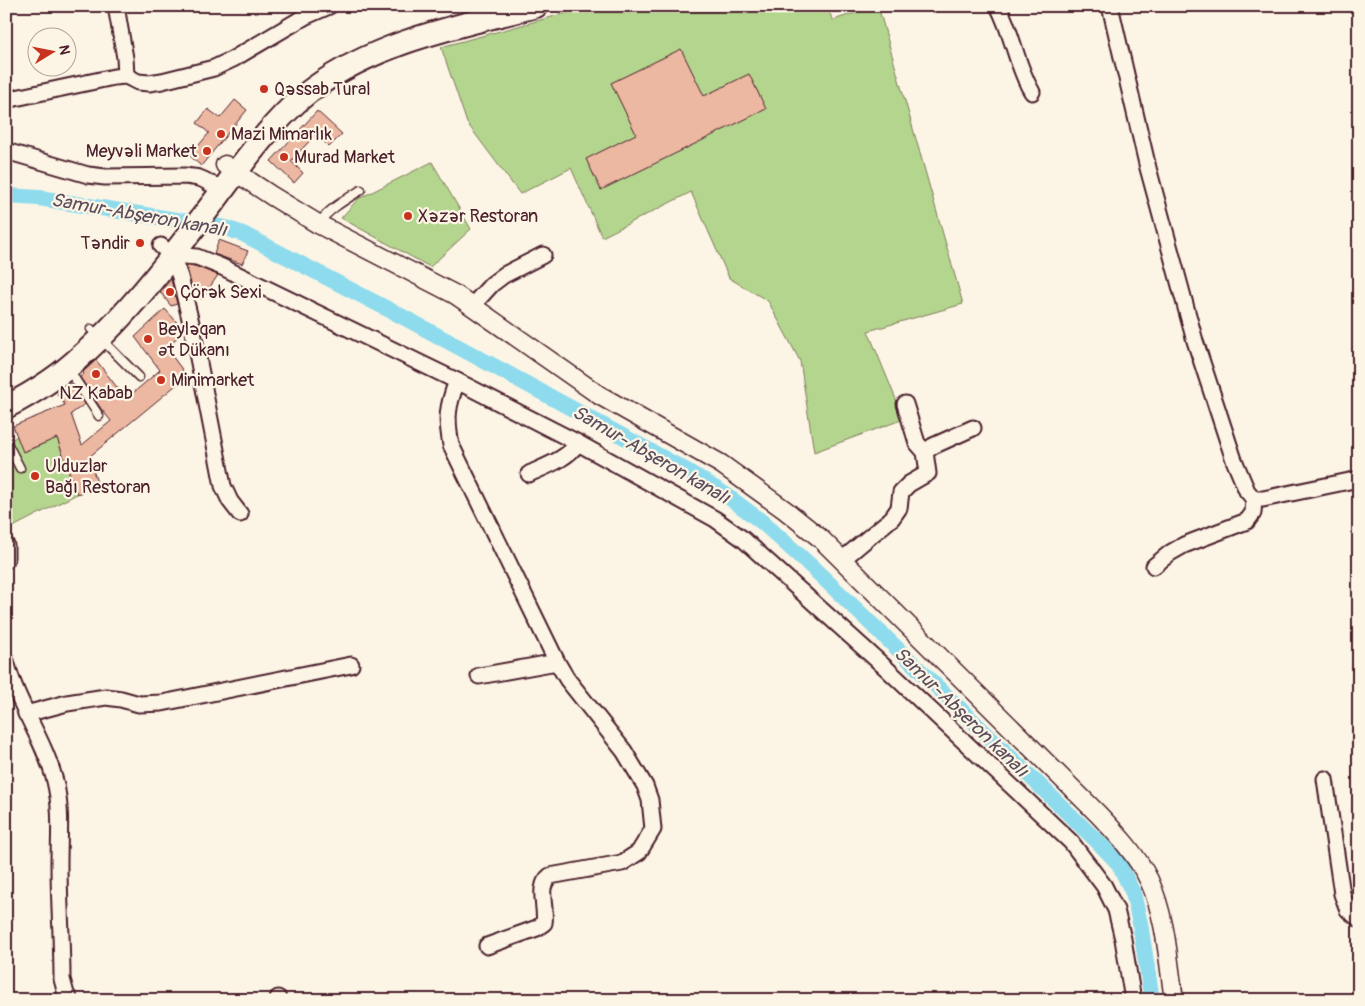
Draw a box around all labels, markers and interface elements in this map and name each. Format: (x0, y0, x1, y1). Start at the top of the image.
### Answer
north arrow (28, 28, 78, 78)
text: N (55, 44, 74, 56)
place label: Qəssab Tural (274, 78, 371, 101)
marker: Qəssab Tural (258, 83, 270, 95)
place label: Mazi Mimarlık (231, 123, 332, 146)
marker: Mazi Mimarlık (215, 128, 227, 140)
place label: Meyvəli Market (86, 140, 198, 163)
marker: Meyvəli Market (201, 145, 213, 157)
place label: Murad Market (294, 146, 396, 169)
marker: Murad Market (278, 151, 290, 163)
water label: Samur-Abşeron kanalı (50, 188, 229, 242)
place label: Xəzər Restoran (418, 205, 538, 228)
marker: Xəzər Restoran (402, 210, 414, 222)
place label: Təndir (81, 232, 131, 255)
marker: Təndir (134, 237, 146, 249)
place label: Çörək Sexi (180, 281, 261, 304)
marker: Çörək Sexi (164, 286, 176, 298)
place label: Beyləqan Ət Dükanı (158, 318, 230, 362)
marker: Beyləqan Ət Dükanı (142, 333, 154, 345)
marker: NZ Kabab (90, 368, 102, 380)
place label: Minimarket (171, 369, 255, 392)
marker: Minimarket (155, 374, 167, 386)
place label: NZ Kabab (59, 382, 133, 405)
water label: Samur-Abşeron kanalı (568, 400, 735, 510)
place label: Ulduzlar Bağı Restoran (45, 455, 150, 499)
marker: Ulduzlar Bağı Restoran (29, 470, 41, 482)
water label: Samur-Abşeron kanalı (889, 642, 1034, 783)

